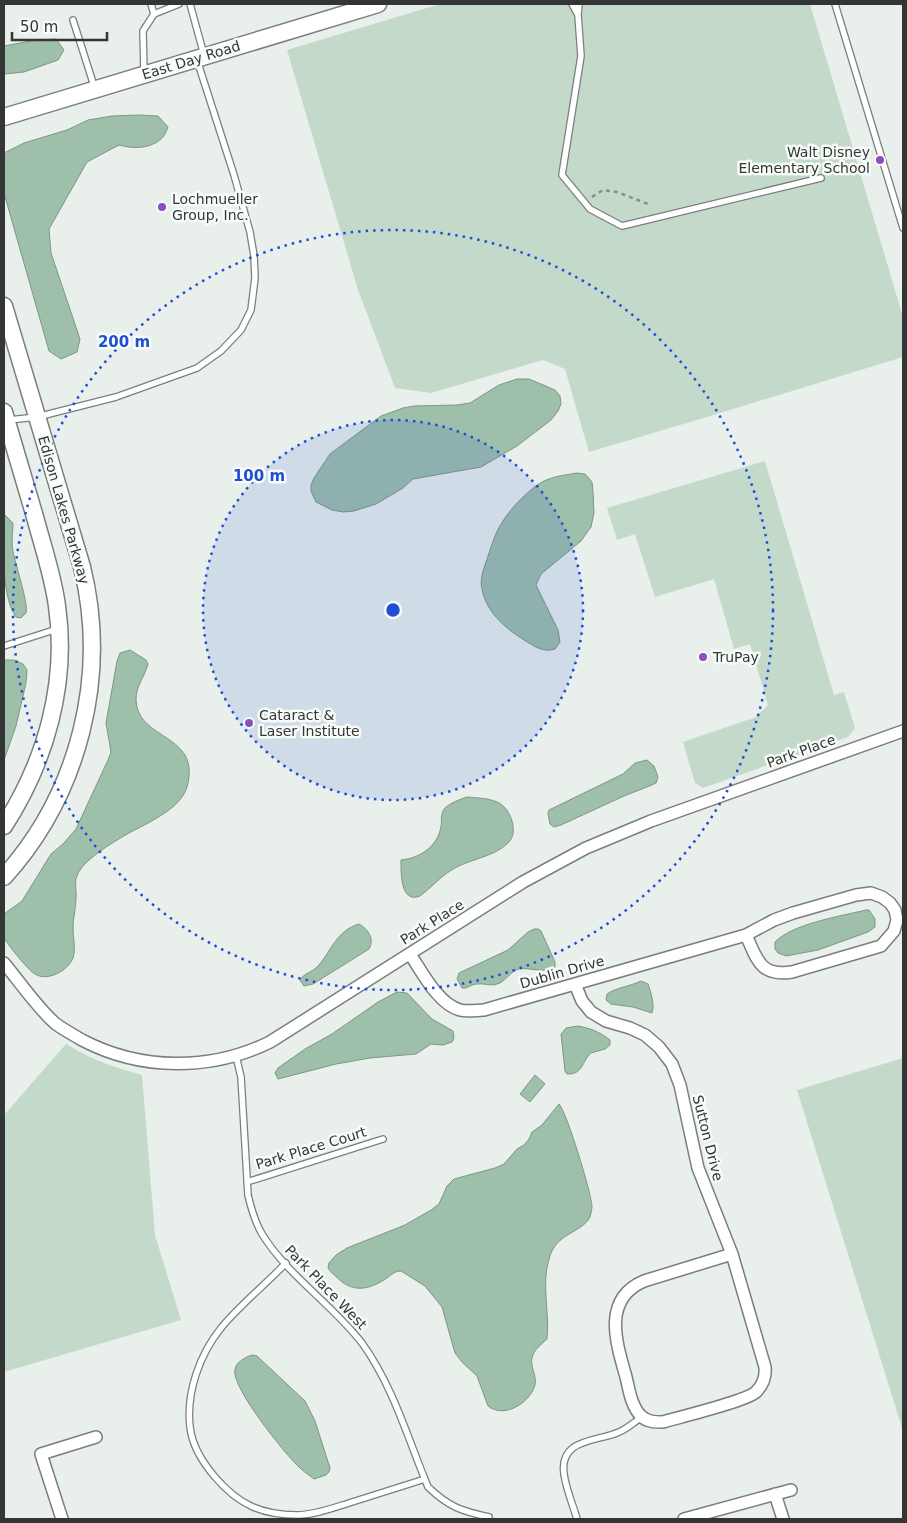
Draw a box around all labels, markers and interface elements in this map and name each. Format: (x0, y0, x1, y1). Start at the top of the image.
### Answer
scale bar (12, 10, 108, 42)
text: 50 m (20, 18, 58, 36)
street label: East Day Road (140, 37, 242, 83)
place label: Walt Disney Elementary School (738, 144, 870, 176)
marker: Walt Disney Elementary School (874, 154, 886, 166)
place label: Lochmueller Group, Inc. (172, 191, 258, 223)
marker: Lochmueller Group, Inc. (156, 201, 168, 213)
text: 200 m (98, 333, 150, 351)
street label: Edison Lakes Parkway (35, 434, 93, 586)
text: 100 m (233, 467, 285, 485)
centre of rings (384, 601, 402, 619)
place label: TruPay (712, 649, 759, 665)
marker: TruPay (697, 651, 709, 663)
place label: Cataract & Laser Institute (259, 707, 360, 739)
marker: Cataract & Laser Institute (243, 717, 255, 729)
street label: Park Place (764, 731, 838, 771)
street label: Park Place (397, 896, 467, 948)
street label: Dublin Drive (518, 952, 606, 992)
street label: Sutton Drive (690, 1093, 726, 1183)
street label: Park Place Court (254, 1123, 369, 1172)
street label: Park Place West (282, 1242, 371, 1333)

